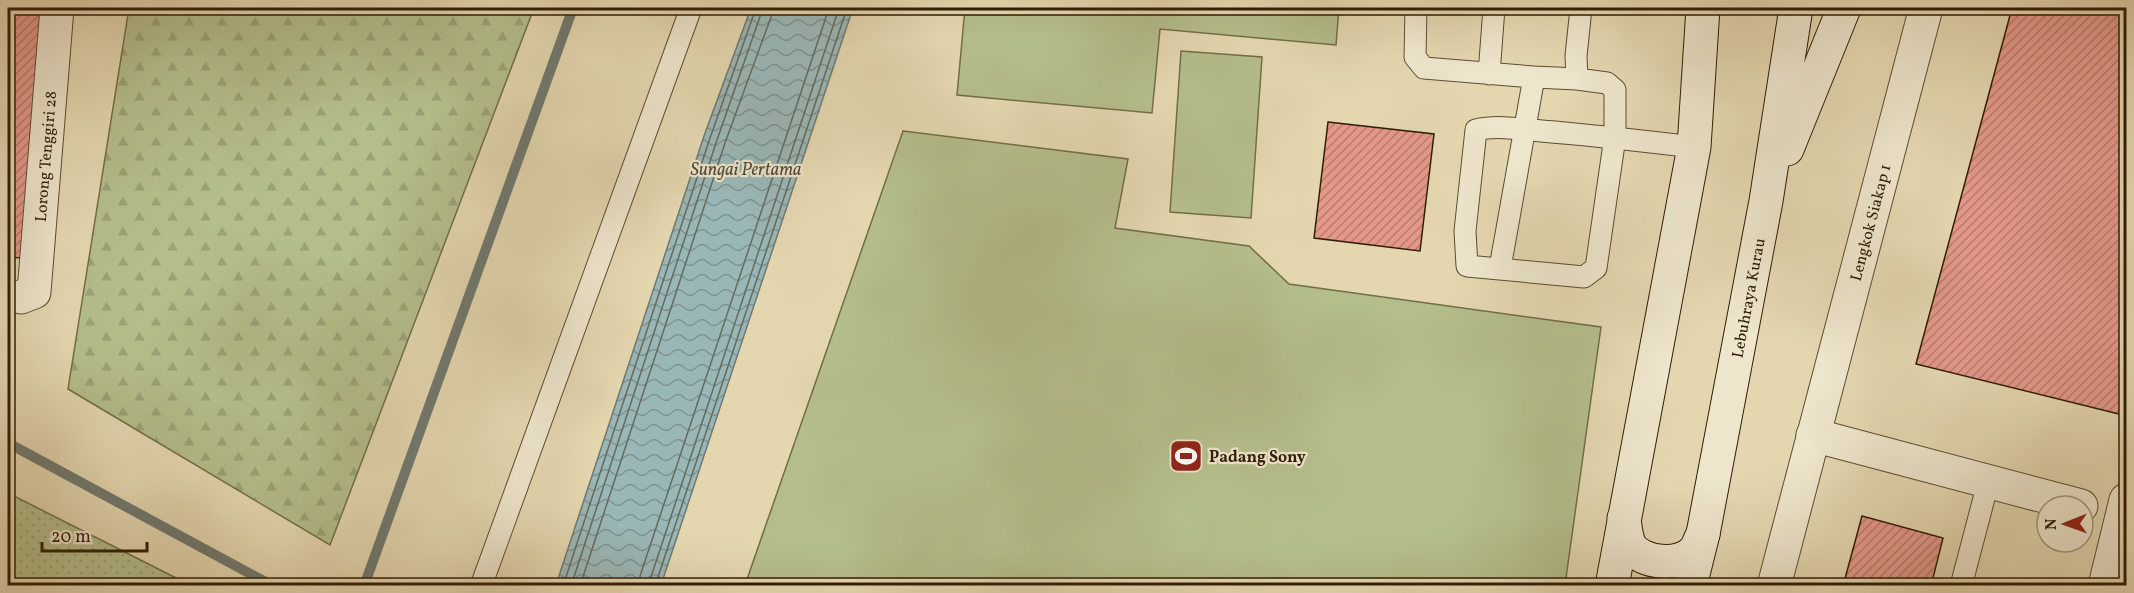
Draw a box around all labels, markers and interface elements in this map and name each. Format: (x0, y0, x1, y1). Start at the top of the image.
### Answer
street label: Lorong Tenggiri 28 (31, 90, 63, 223)
water label: Sungai Pertama (690, 158, 802, 183)
street label: Lengkok Siakap 1 (1846, 162, 1897, 284)
street label: Lebuhraya Kurau (1728, 236, 1772, 360)
sports icon: Padang Sony (1168, 438, 1204, 474)
place label: Padang Sony (1209, 447, 1306, 469)
north arrow (2035, 494, 2095, 554)
scale bar (42, 515, 147, 553)
text: N (2041, 518, 2063, 530)
text: 20 m (51, 525, 91, 550)

